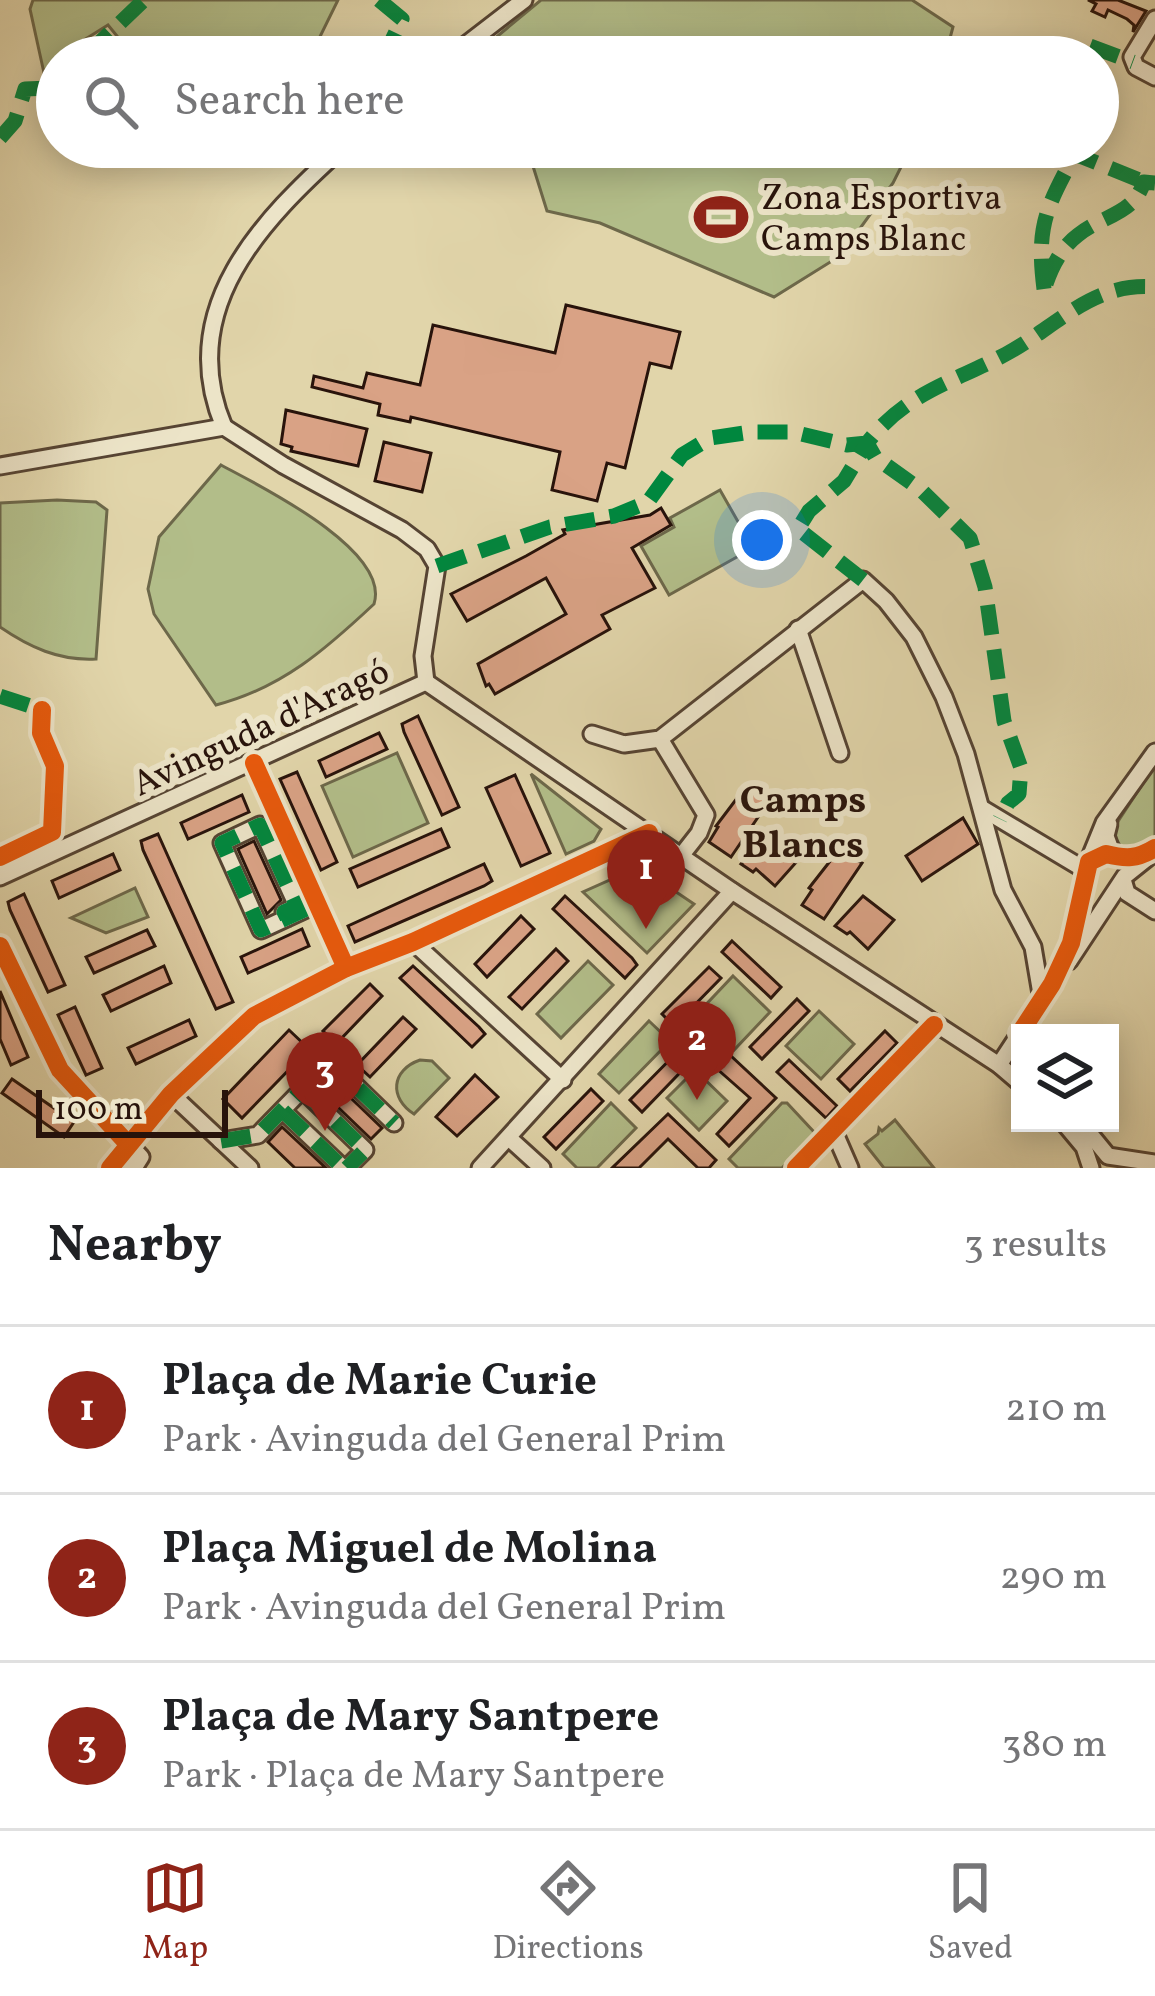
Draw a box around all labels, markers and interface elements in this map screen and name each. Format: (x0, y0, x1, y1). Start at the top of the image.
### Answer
search box (36, 36, 1119, 168)
icon: search (78, 69, 144, 135)
text: Search here (174, 71, 405, 134)
place label: Zona Esportiva Camps Blanc (761, 175, 1002, 266)
sports icon: Zona Esportiva Camps Blanc (692, 188, 750, 246)
your location (732, 510, 792, 570)
street label: Avinguda d'Aragó (125, 648, 398, 811)
district label: Camps Blancs (740, 775, 866, 874)
pin: 1 (607, 830, 685, 929)
pin: 2 (658, 1001, 736, 1100)
map controls (1011, 1024, 1119, 1132)
button: layers (1011, 1024, 1119, 1132)
pin: 3 (286, 1032, 364, 1131)
scale bar (36, 1084, 228, 1137)
text: 100 m (54, 1088, 143, 1134)
text: Nearby (48, 1211, 222, 1282)
text: 3 results (964, 1219, 1107, 1273)
text: Plaça de Marie Curie (162, 1351, 597, 1414)
text: 1 (79, 1383, 95, 1437)
text: 210 m (1005, 1383, 1107, 1437)
text: Park · Avinguda del General Prim (162, 1414, 726, 1468)
text: Plaça Miguel de Molina (162, 1519, 657, 1582)
text: 2 (77, 1551, 97, 1605)
text: 290 m (1000, 1551, 1107, 1605)
text: Park · Avinguda del General Prim (162, 1582, 726, 1636)
text: Plaça de Mary Santpere (162, 1687, 659, 1750)
text: 3 (77, 1719, 97, 1773)
text: 380 m (1001, 1719, 1107, 1773)
text: Park · Plaça de Mary Santpere (162, 1750, 665, 1804)
tab: Map (142, 1855, 208, 1973)
tab: Directions (492, 1855, 644, 1973)
tab: Saved (928, 1855, 1013, 1973)

